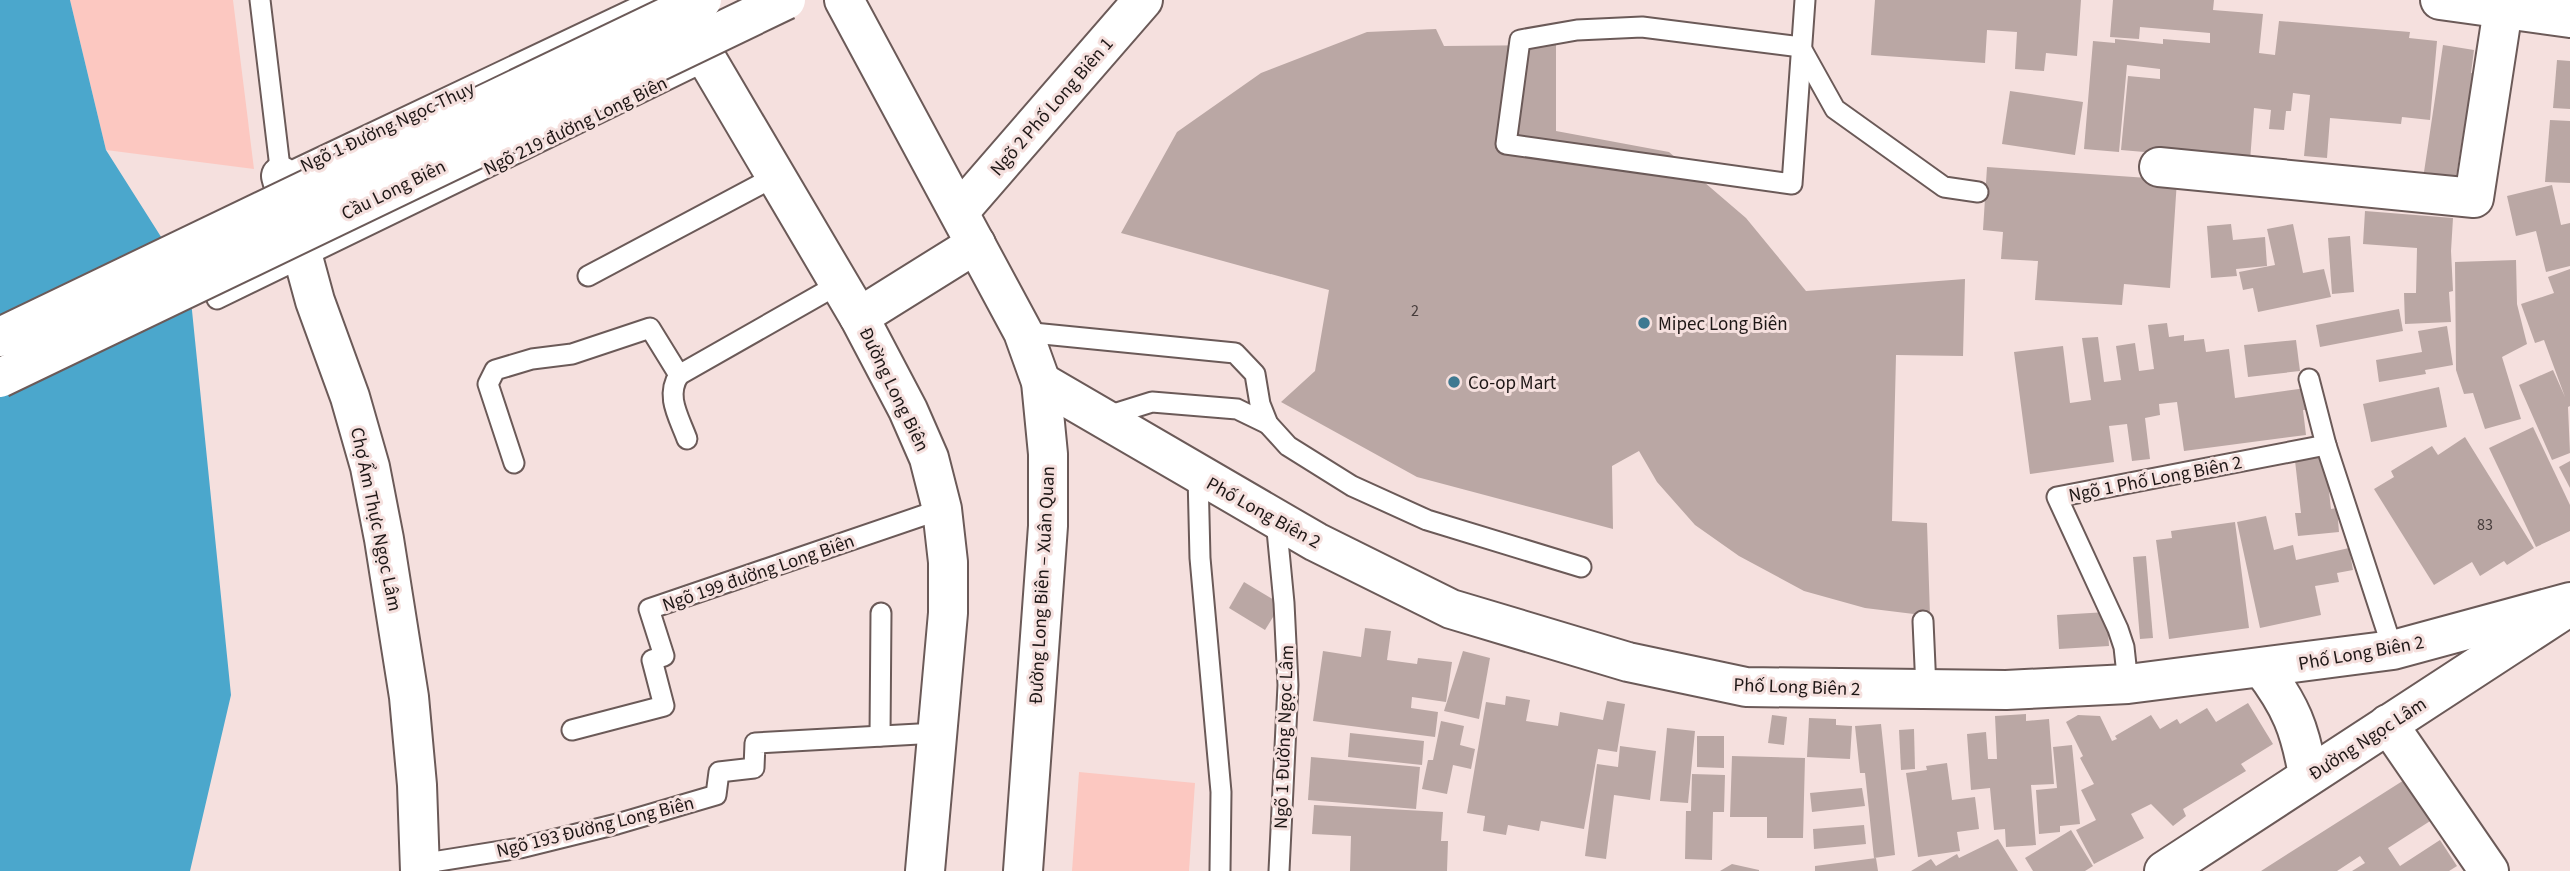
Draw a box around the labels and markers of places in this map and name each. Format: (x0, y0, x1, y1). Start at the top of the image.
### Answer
place label: Mipec Long Biên (1658, 311, 1788, 338)
marker: Mipec Long Biên (1636, 315, 1652, 331)
place label: Co-op Mart (1468, 370, 1557, 397)
marker: Co-op Mart (1446, 374, 1462, 390)

